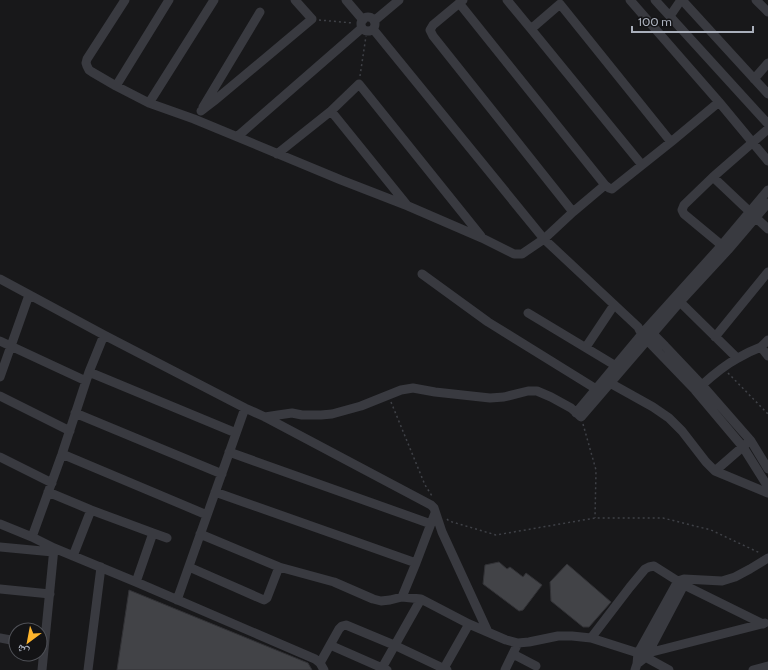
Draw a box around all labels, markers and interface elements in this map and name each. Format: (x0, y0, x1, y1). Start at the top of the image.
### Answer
scale bar (632, 8, 753, 34)
text: 100 m (638, 14, 672, 29)
north arrow (8, 622, 48, 662)
text: ش (14, 640, 32, 660)

